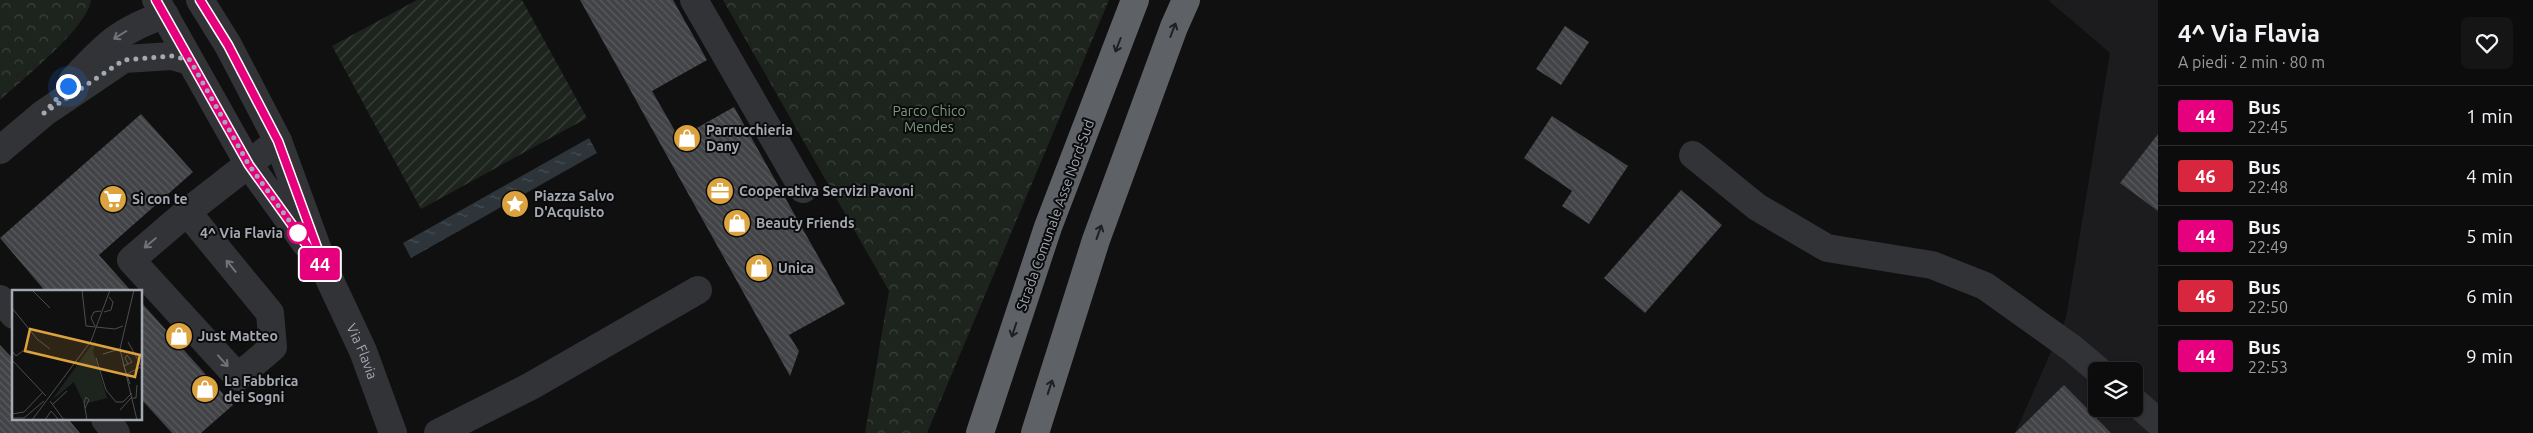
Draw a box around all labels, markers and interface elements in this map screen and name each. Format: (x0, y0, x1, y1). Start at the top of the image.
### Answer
button: heart (2461, 17, 2513, 69)
text: 4^ Via Flavia (2178, 20, 2320, 47)
one-way arrow (1169, 23, 1178, 38)
one-way arrow (114, 30, 128, 40)
one-way arrow (1112, 38, 1121, 53)
text: A piedi · 2 min · 80 m (2178, 53, 2325, 71)
your location (56, 74, 81, 99)
text: Bus (2248, 96, 2281, 118)
park label: Parco Chico Mendes (892, 103, 966, 135)
text: 1 min (2466, 105, 2513, 127)
text: 44 (2195, 106, 2216, 126)
street label: Strada Comunale Asse Nord-Sud (1013, 117, 1097, 313)
text: 22:45 (2248, 118, 2288, 136)
place label: Parrucchieria Dany (706, 122, 793, 154)
shop icon: Parrucchieria Dany (672, 123, 702, 153)
text: Bus (2248, 156, 2281, 178)
text: 4 min (2466, 165, 2513, 187)
text: 46 (2195, 166, 2216, 186)
office icon: Cooperativa Servizi Pavoni (705, 176, 735, 206)
text: 22:48 (2248, 178, 2288, 196)
place label: Cooperativa Servizi Pavoni (739, 183, 914, 199)
supermarket icon: Sì con te (98, 184, 128, 214)
place label: Piazza Salvo D'Acquisto (534, 188, 614, 220)
place icon: Piazza Salvo D'Acquisto (500, 189, 530, 219)
place label: Sì con te (132, 191, 188, 207)
shop icon: Beauty Friends (722, 208, 752, 238)
place label: Beauty Friends (756, 215, 855, 231)
text: Bus (2248, 216, 2281, 238)
marker: 4^ Via Flavia (287, 222, 309, 244)
one-way arrow (1095, 224, 1104, 240)
place label: 4^ Via Flavia (200, 225, 283, 241)
text: 5 min (2466, 225, 2513, 247)
text: 44 (2195, 226, 2216, 246)
one-way arrow (143, 238, 156, 249)
text: 22:49 (2248, 238, 2288, 256)
line badge: 44 (298, 248, 342, 280)
shop icon: Unica (744, 253, 774, 283)
text: 44 (310, 254, 330, 274)
one-way arrow (226, 260, 237, 273)
place label: Unica (778, 260, 814, 276)
text: Bus (2248, 276, 2281, 298)
text: 6 min (2466, 285, 2513, 307)
text: 46 (2195, 286, 2216, 306)
inset map (12, 290, 142, 420)
text: 22:50 (2248, 298, 2288, 316)
shop icon: Just Matteo (164, 321, 194, 351)
street label: Via Flavia (343, 321, 381, 381)
one-way arrow (1009, 321, 1018, 337)
place label: Just Matteo (198, 328, 278, 344)
text: Bus (2248, 336, 2281, 358)
text: 9 min (2466, 345, 2513, 367)
text: 44 (2195, 346, 2216, 366)
one-way arrow (217, 355, 229, 368)
text: 22:53 (2248, 358, 2288, 376)
map controls (2088, 362, 2143, 417)
button: layers (2088, 362, 2143, 417)
place label: La Fabbrica dei Sogni (224, 373, 298, 405)
shop icon: La Fabbrica dei Sogni (190, 374, 220, 404)
one-way arrow (1045, 379, 1055, 395)

